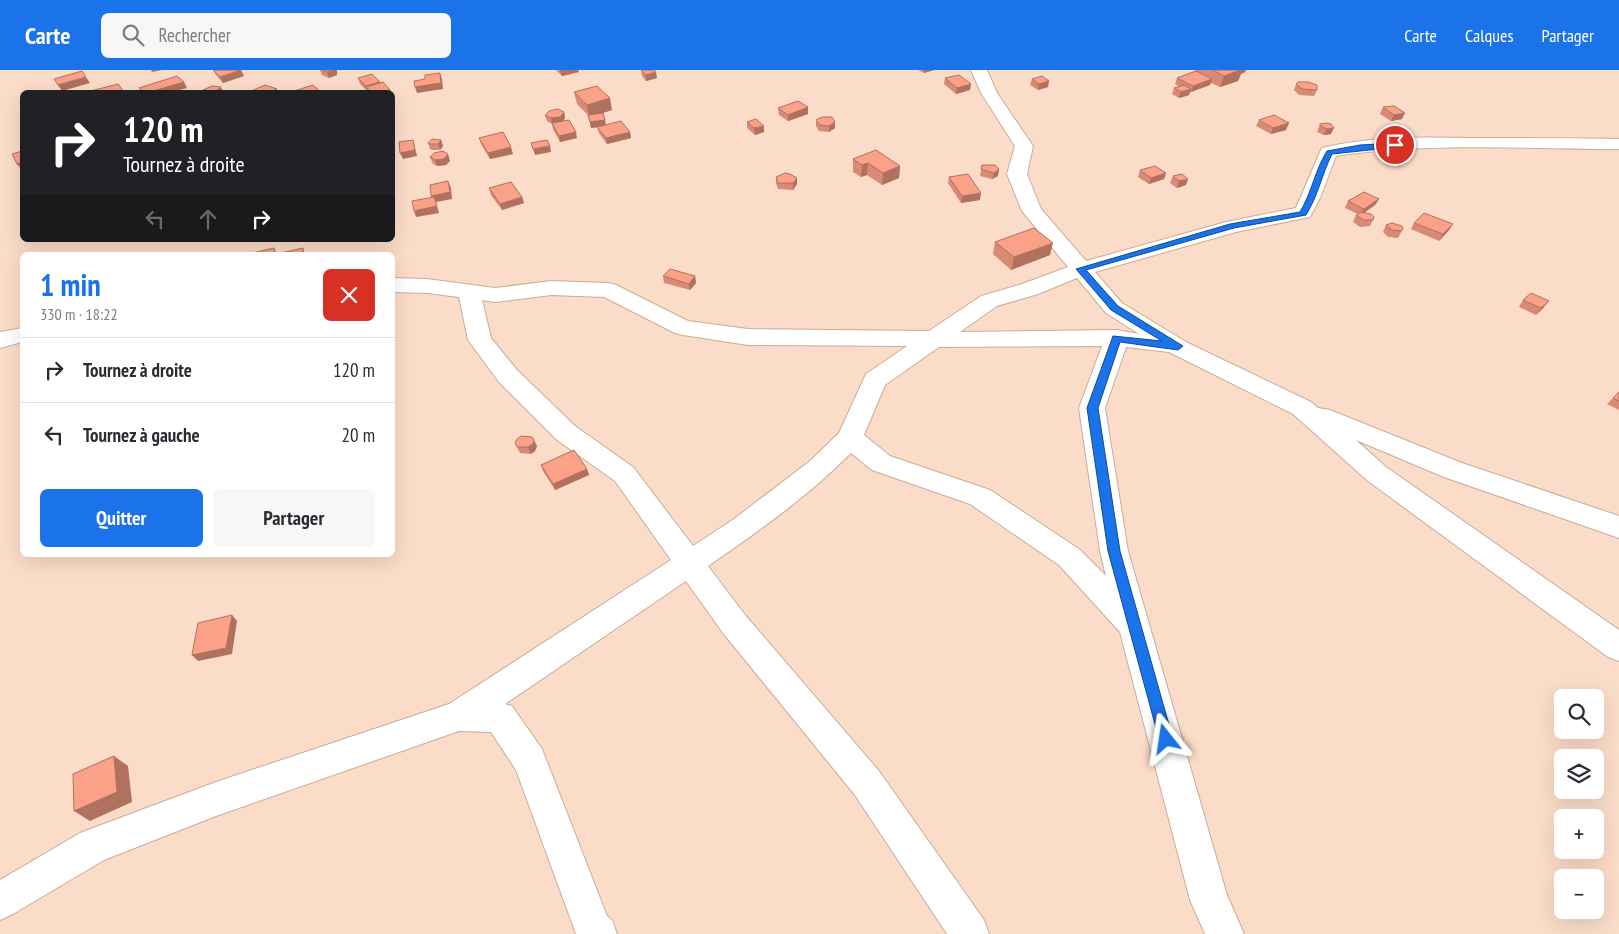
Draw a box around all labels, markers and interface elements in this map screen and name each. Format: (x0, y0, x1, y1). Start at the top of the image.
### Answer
search box (101, 13, 451, 58)
text: Carte (25, 20, 71, 51)
icon: search (119, 21, 147, 49)
text: Rechercher (159, 23, 231, 47)
text: Carte (1404, 24, 1437, 47)
text: Calques (1465, 24, 1514, 47)
text: Partager (1542, 24, 1594, 47)
text: 120 m (123, 106, 204, 152)
icon: right (40, 110, 105, 175)
pin (1374, 124, 1416, 166)
icon: arrive (1381, 131, 1409, 159)
text: Tournez à droite (123, 150, 245, 178)
icon: left (141, 205, 169, 233)
icon: ahead (194, 205, 222, 233)
icon: right (247, 205, 275, 233)
text: 1 min (40, 265, 101, 304)
button: close (323, 269, 375, 321)
text: 330 m · 18:22 (40, 304, 118, 324)
icon: right (40, 356, 68, 384)
text: Tournez à droite (83, 358, 192, 382)
text: 120 m (333, 358, 375, 382)
icon: left (40, 421, 68, 449)
text: Tournez à gauche (83, 423, 200, 447)
text: 20 m (342, 423, 375, 447)
button: Quitter (40, 489, 203, 547)
button: Partager (213, 489, 375, 547)
map controls (1554, 689, 1604, 919)
button: search (1554, 689, 1604, 739)
position arrow (1139, 712, 1191, 764)
button: layers (1554, 749, 1604, 799)
button: + (1554, 809, 1604, 859)
button: − (1554, 869, 1604, 919)

